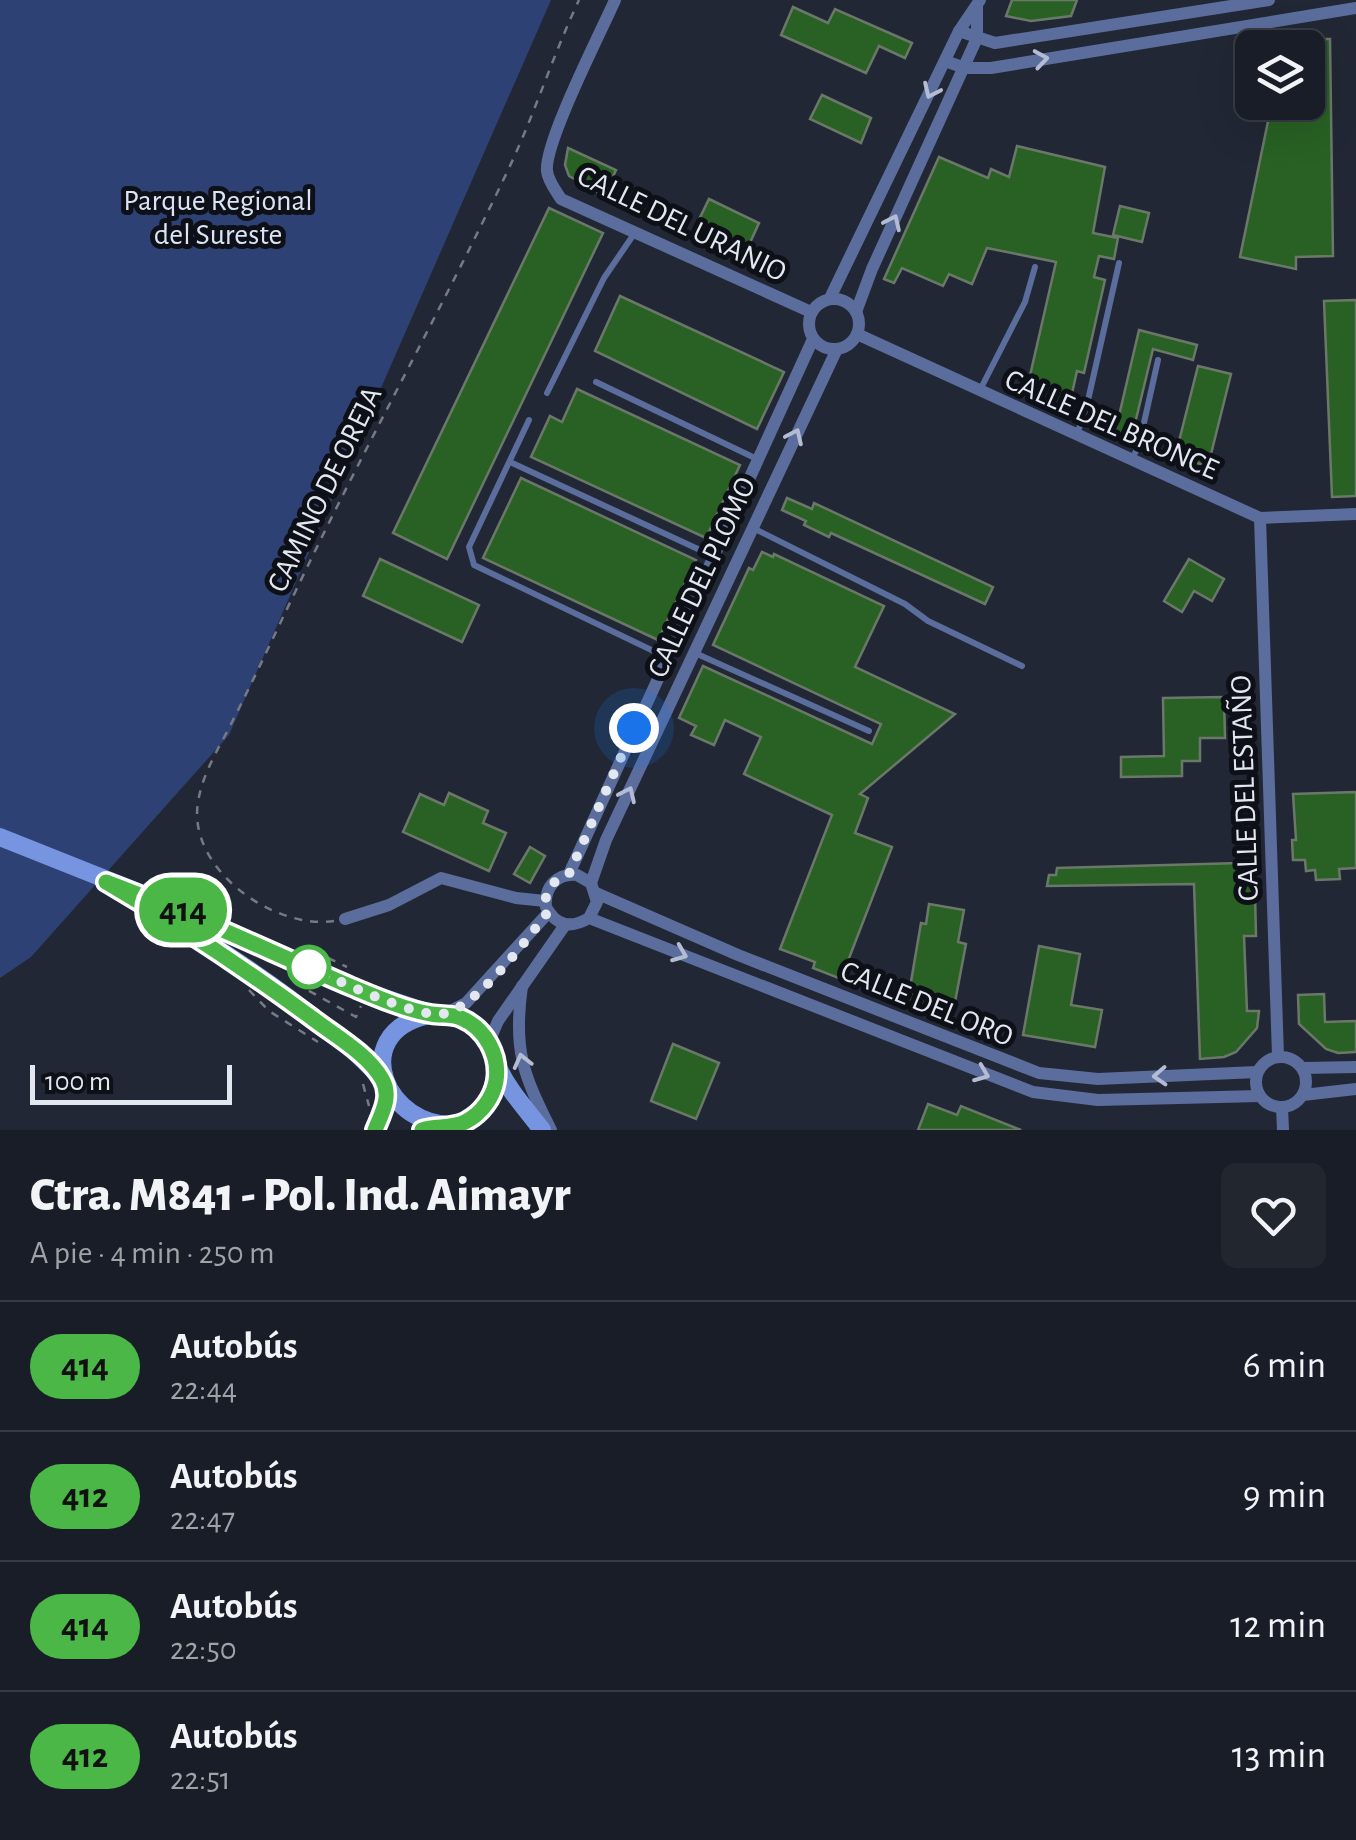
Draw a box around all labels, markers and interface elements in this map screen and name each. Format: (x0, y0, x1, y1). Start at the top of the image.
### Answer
map controls (1235, 30, 1325, 120)
button: layers (1235, 30, 1325, 120)
one-way arrow (1032, 49, 1049, 70)
one-way arrow (923, 81, 943, 99)
street label: CALLE DEL URANIO (572, 160, 791, 287)
park label: Parque Regional del Sureste (123, 186, 313, 250)
one-way arrow (881, 214, 901, 232)
street label: CALLE DEL BRONCE (1000, 364, 1223, 485)
street label: CAMINO DE OREJA (262, 382, 388, 597)
one-way arrow (783, 428, 803, 446)
street label: CALLE DEL PLOMO (642, 473, 761, 682)
street label: CALLE DEL ESTAÑO (1224, 674, 1264, 902)
your location (609, 703, 659, 753)
one-way arrow (616, 786, 636, 804)
line badge: 414 (126, 878, 240, 942)
text: 414 (159, 893, 207, 928)
one-way arrow (670, 942, 688, 962)
unlabelled marker (288, 946, 330, 988)
street label: CALLE DEL ORO (836, 956, 1017, 1052)
one-way arrow (513, 1053, 534, 1070)
scale bar (30, 1060, 232, 1104)
one-way arrow (972, 1062, 990, 1082)
one-way arrow (1151, 1065, 1167, 1086)
text: 100 m (45, 1068, 111, 1096)
button: heart (1221, 1163, 1326, 1268)
text: Ctra. M841 - Pol. Ind. Aimayr (30, 1172, 571, 1220)
text: A pie · 4 min · 250 m (30, 1237, 275, 1269)
text: Autobús (170, 1328, 298, 1366)
text: 6 min (1243, 1347, 1326, 1385)
text: 414 (61, 1349, 109, 1384)
text: 22:44 (170, 1373, 237, 1405)
text: Autobús (170, 1458, 298, 1496)
text: 9 min (1243, 1477, 1326, 1515)
text: 412 (62, 1479, 108, 1514)
text: 22:47 (170, 1503, 235, 1535)
text: Autobús (170, 1588, 298, 1626)
text: 12 min (1230, 1607, 1326, 1645)
text: 414 (61, 1609, 109, 1644)
text: 22:50 (170, 1633, 237, 1665)
text: Autobús (170, 1718, 298, 1756)
text: 13 min (1232, 1737, 1326, 1775)
text: 412 (62, 1739, 108, 1774)
text: 22:51 (170, 1763, 231, 1795)

